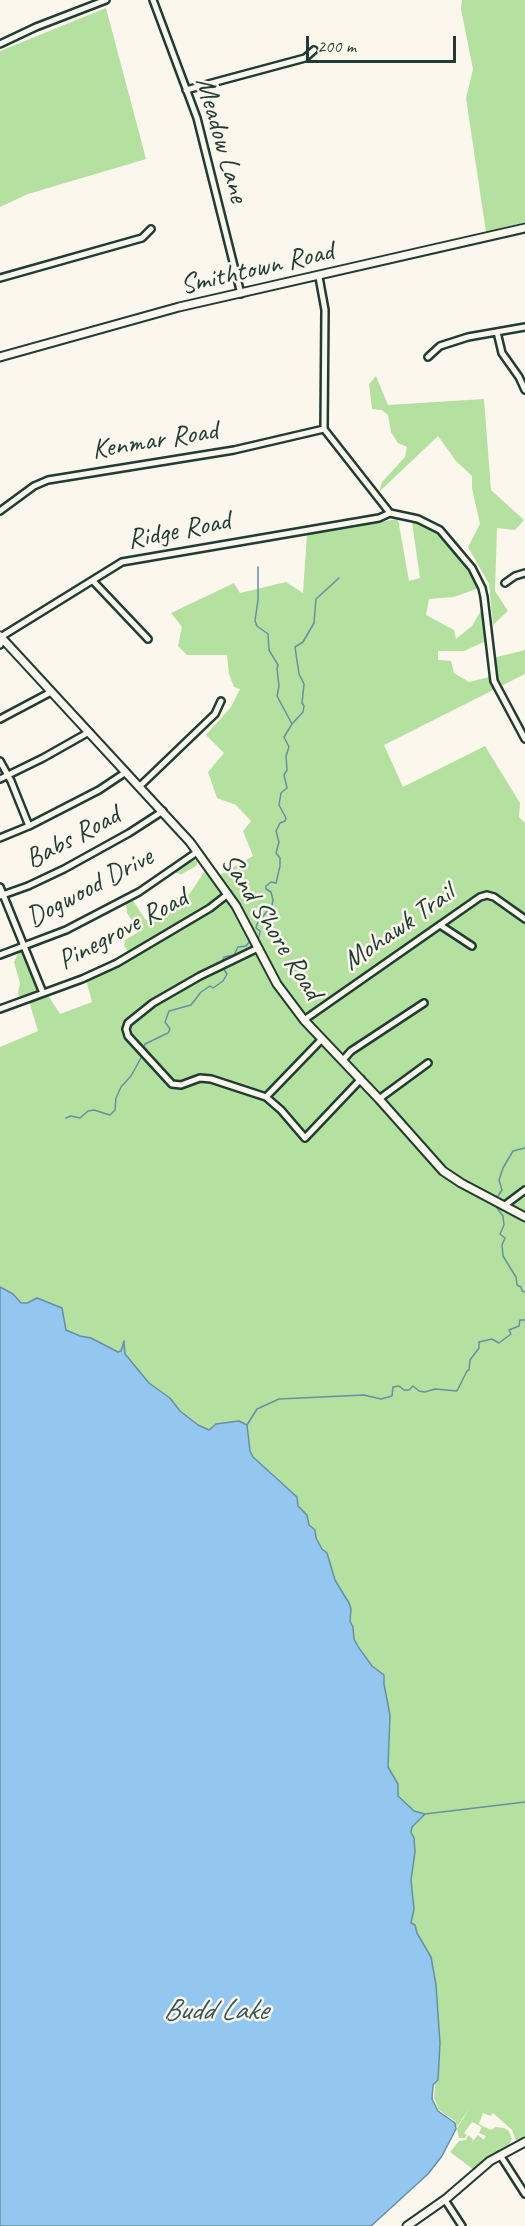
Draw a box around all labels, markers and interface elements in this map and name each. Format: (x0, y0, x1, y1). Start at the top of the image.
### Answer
scale bar (309, 24, 459, 62)
text: 200 m (317, 35, 356, 57)
street label: Meadow Lane (187, 74, 255, 206)
street label: Smithtown Road (177, 235, 337, 303)
street label: Kenmar Road (90, 415, 220, 467)
street label: Ridge Road (125, 505, 233, 557)
street label: Babs Road (20, 799, 126, 877)
street label: Dogwood Drive (21, 841, 159, 935)
street label: Sand Shore Road (213, 848, 329, 1006)
street label: Mohawk Trail (337, 877, 461, 979)
street label: Pinegrove Road (52, 882, 194, 978)
water label: Budd Lake (163, 1993, 267, 2029)

